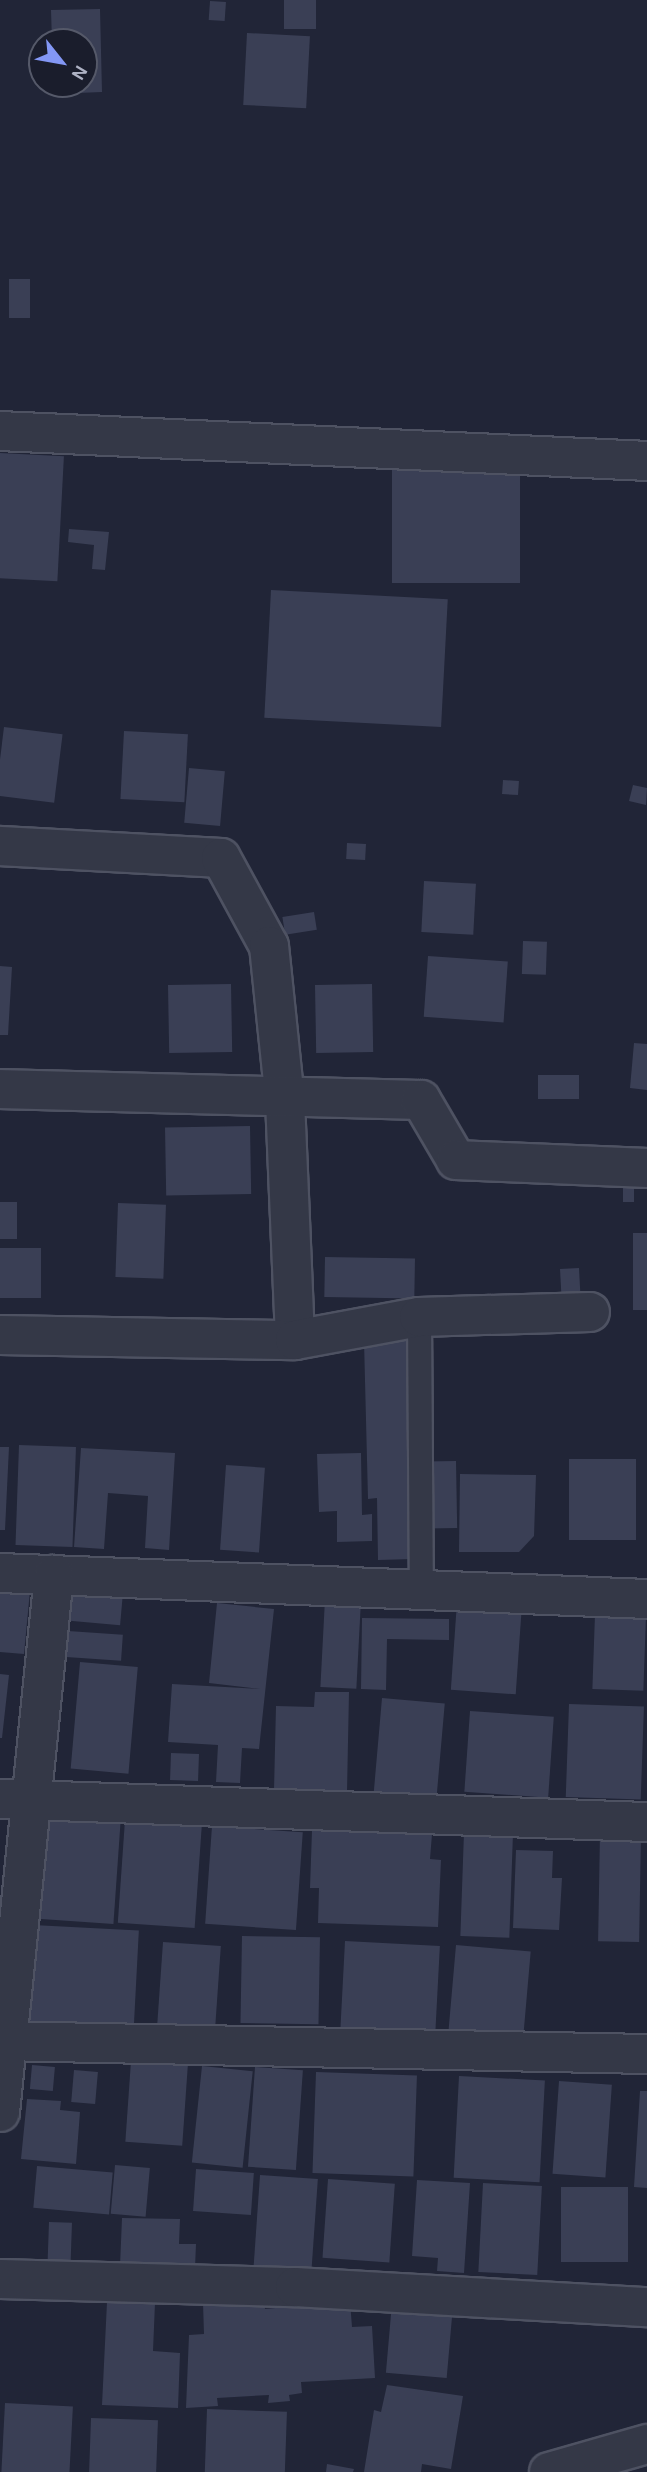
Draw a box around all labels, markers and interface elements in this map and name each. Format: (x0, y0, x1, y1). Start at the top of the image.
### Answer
north arrow (28, 28, 98, 98)
text: N (66, 61, 92, 84)

